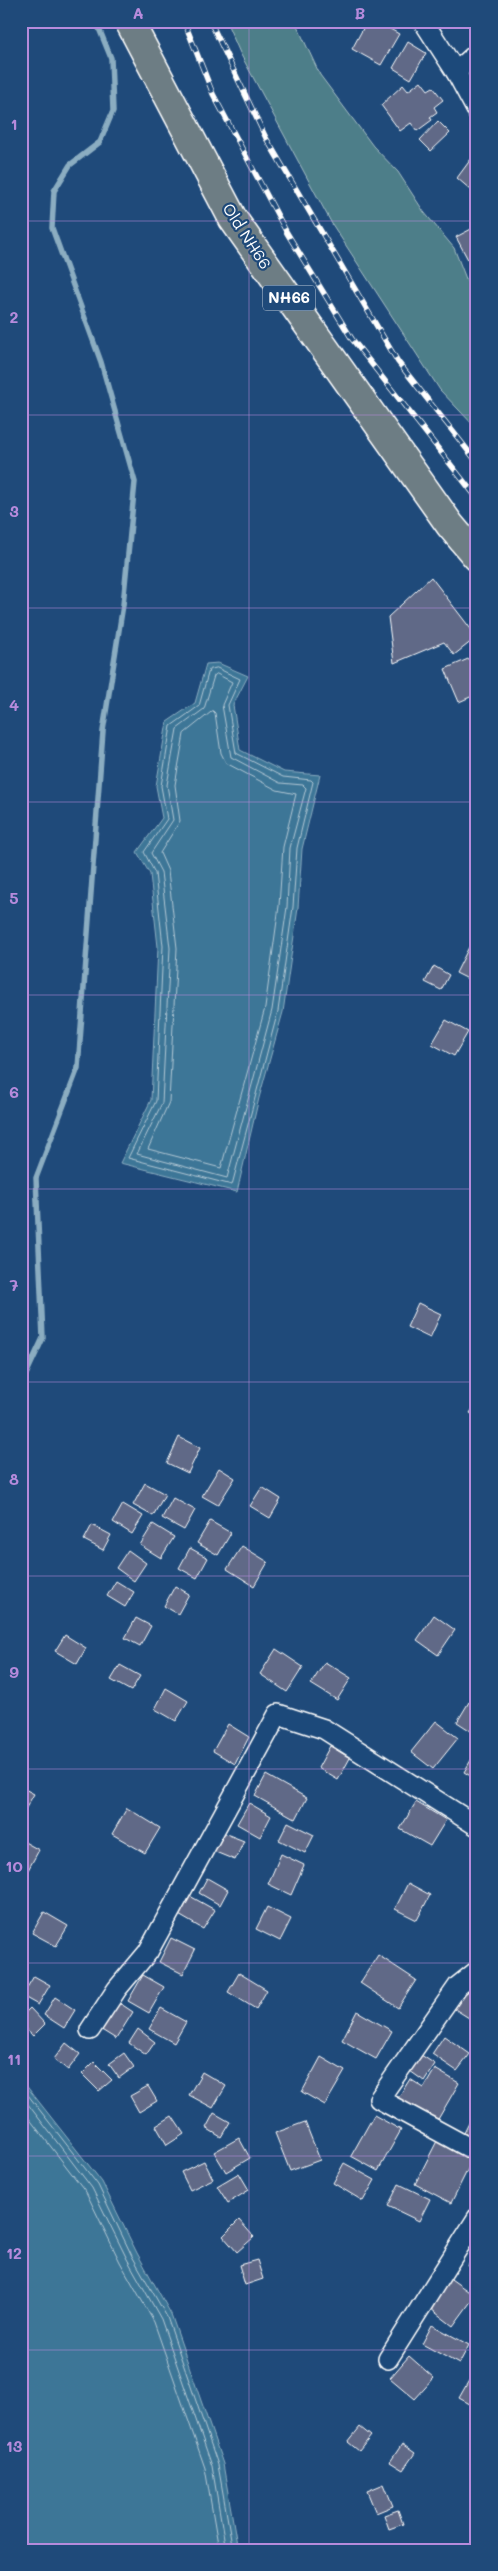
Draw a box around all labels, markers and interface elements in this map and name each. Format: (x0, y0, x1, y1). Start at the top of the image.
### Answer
text: A (132, 2, 144, 23)
text: B (355, 2, 365, 23)
text: 1 (10, 113, 18, 134)
street label: Old NH66 (218, 199, 277, 273)
road number: NH66 (263, 286, 315, 310)
text: 2 (10, 306, 19, 327)
text: 3 (9, 500, 19, 521)
text: 4 (9, 694, 19, 715)
text: 5 (9, 887, 19, 908)
text: 6 (9, 1081, 19, 1102)
text: 7 (10, 1274, 19, 1295)
text: 8 (9, 1468, 19, 1489)
text: 9 (9, 1661, 19, 1682)
text: 10 (5, 1855, 23, 1876)
text: 11 (7, 2048, 21, 2069)
text: 12 (6, 2242, 22, 2263)
text: 13 (6, 2435, 23, 2456)

